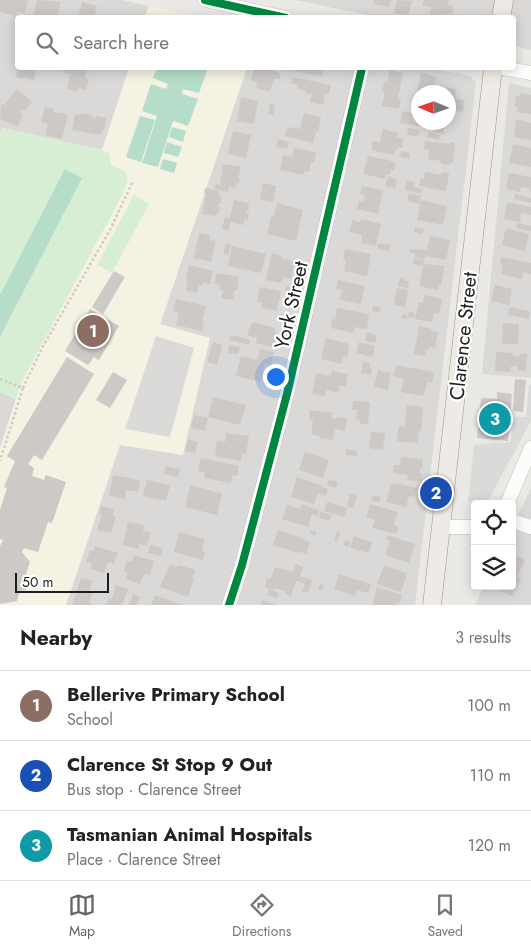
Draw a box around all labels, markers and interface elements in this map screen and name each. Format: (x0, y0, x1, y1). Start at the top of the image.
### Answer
search box (15, 15, 516, 70)
icon: search (33, 29, 61, 57)
text: Search here (73, 29, 169, 56)
north arrow (411, 85, 456, 130)
street label: York Street (267, 258, 316, 352)
street label: Clarence Street (442, 270, 485, 402)
pin: 1 (77, 312, 109, 350)
your location (263, 364, 289, 390)
pin: 3 (479, 400, 511, 438)
pin: 2 (420, 474, 452, 512)
map controls (471, 500, 516, 590)
button: locate (471, 500, 516, 545)
button: layers (471, 545, 516, 590)
scale bar (15, 570, 109, 593)
text: 50 m (22, 572, 53, 592)
text: Nearby (20, 623, 92, 653)
text: 3 results (455, 626, 511, 649)
text: Bellerive Primary School (67, 681, 285, 708)
text: 1 (32, 694, 40, 717)
text: 100 m (467, 694, 511, 717)
text: School (67, 708, 113, 731)
text: Clarence St Stop 9 Out (67, 751, 272, 778)
text: 2 (31, 764, 41, 787)
text: 110 m (470, 764, 511, 787)
text: Bus stop · Clarence Street (67, 778, 241, 801)
text: Tasmanian Animal Hospitals (67, 821, 312, 848)
text: 3 (31, 834, 41, 857)
text: 120 m (468, 834, 511, 857)
text: Place · Clarence Street (67, 848, 221, 871)
tab: Map (68, 891, 96, 941)
tab: Directions (232, 891, 291, 941)
tab: Saved (427, 891, 463, 941)

